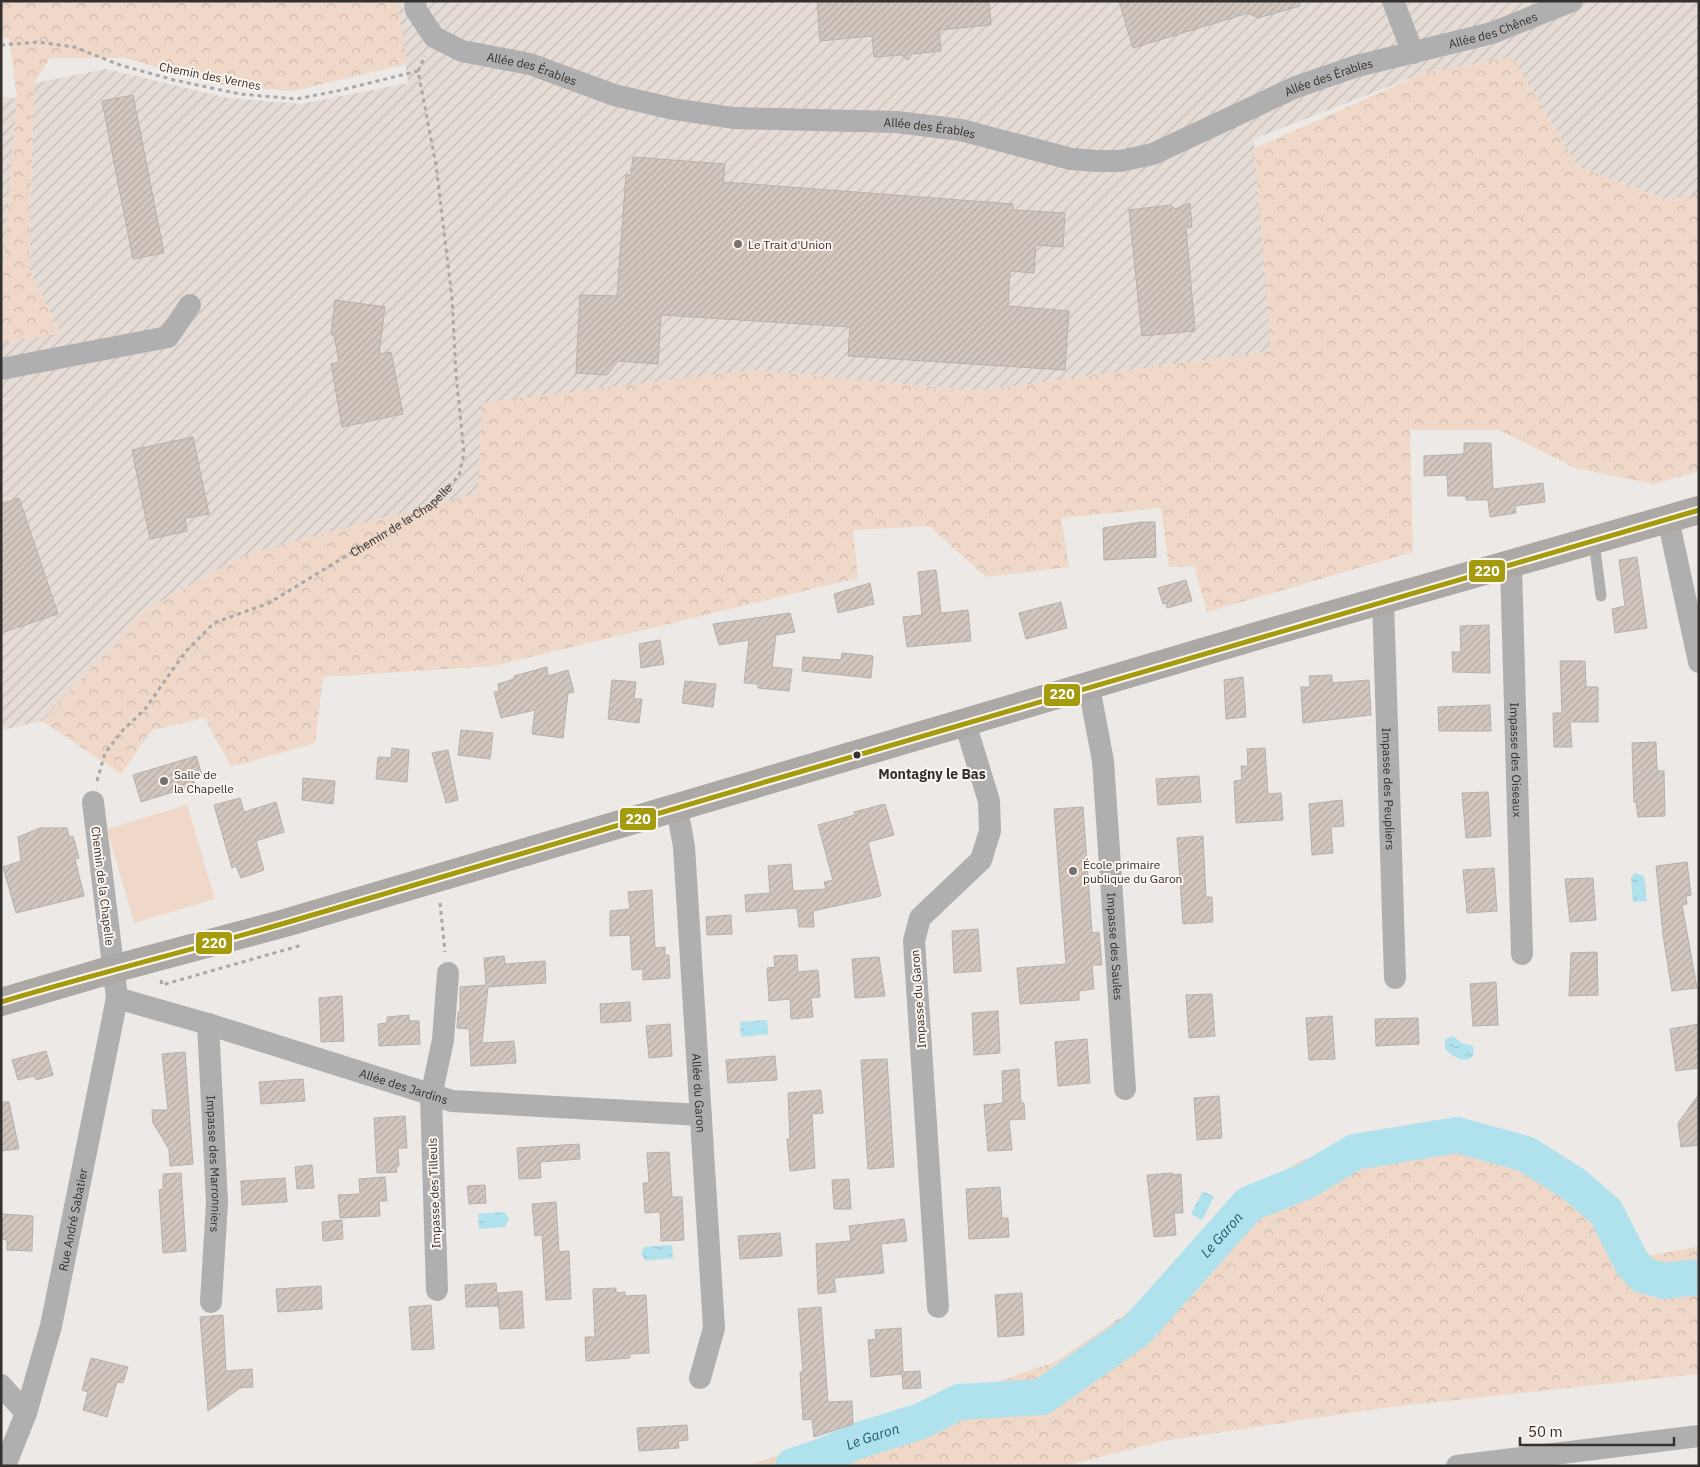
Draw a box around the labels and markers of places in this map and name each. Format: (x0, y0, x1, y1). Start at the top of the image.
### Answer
place label: Le Trait d'Union (748, 237, 832, 252)
marker: Le Trait d'Union (732, 238, 744, 250)
unlabelled marker (852, 750, 862, 760)
place label: Salle de la Chapelle (174, 767, 234, 796)
marker: Salle de la Chapelle (158, 775, 170, 787)
place label: École primaire publique du Garon (1083, 857, 1182, 886)
marker: École primaire publique du Garon (1067, 865, 1079, 877)

